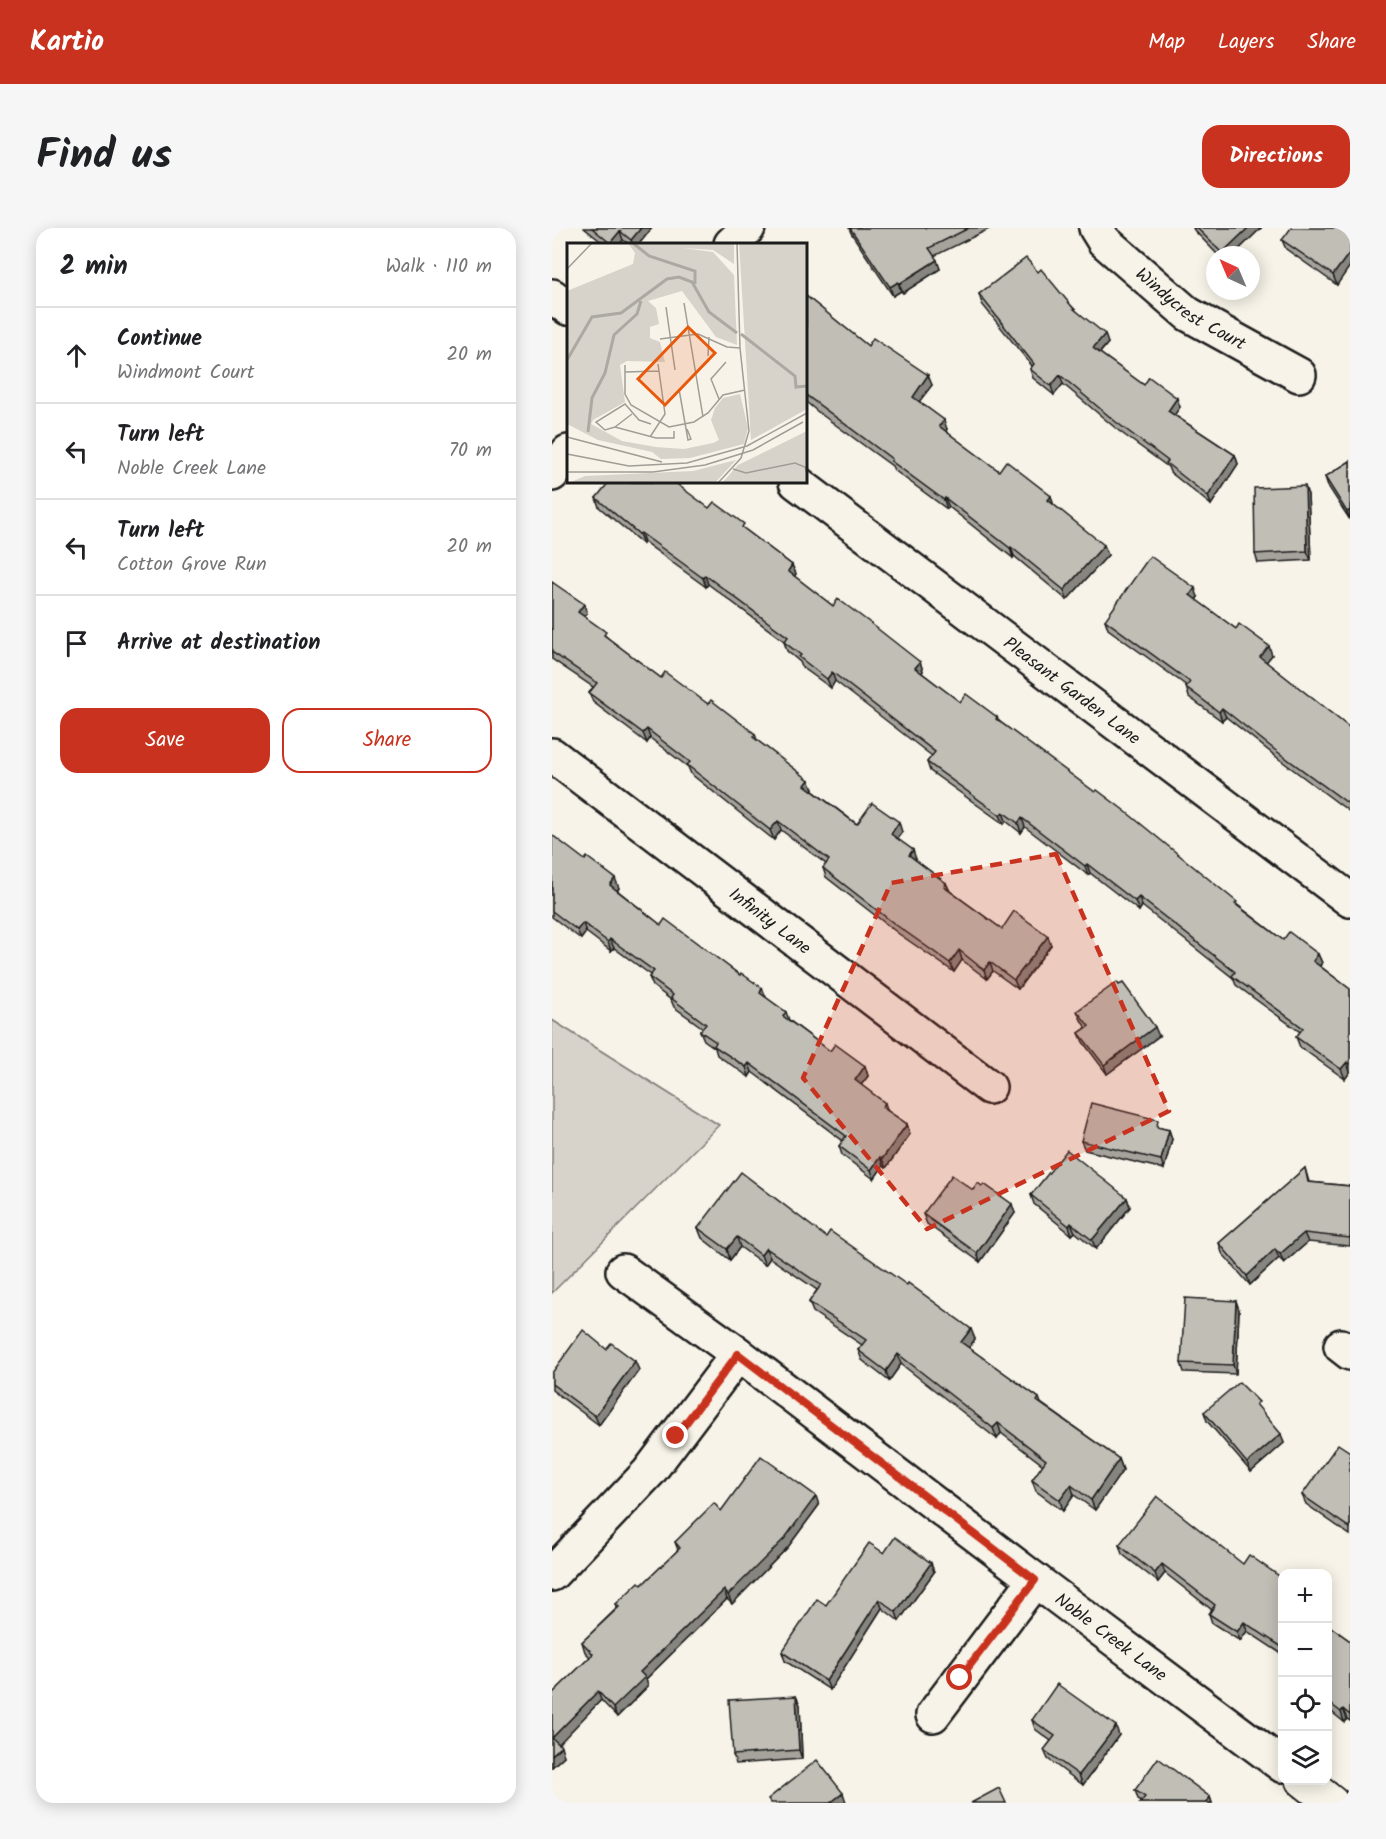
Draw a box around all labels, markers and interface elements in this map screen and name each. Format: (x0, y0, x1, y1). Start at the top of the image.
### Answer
text: Kartio (30, 20, 104, 65)
text: Map (1148, 26, 1185, 59)
text: Layers (1218, 26, 1274, 59)
text: Share (1307, 26, 1356, 59)
text: Find us (36, 123, 172, 190)
button: Directions (1202, 125, 1350, 188)
inset map (567, 243, 807, 483)
text: 2 min (60, 246, 128, 288)
north arrow (1206, 246, 1260, 300)
text: Walk · 110 m (385, 251, 492, 283)
street label: Windycrest Court (1128, 261, 1252, 360)
text: Continue (117, 322, 202, 357)
icon: ahead (60, 339, 93, 372)
text: 20 m (446, 339, 492, 371)
text: Windmont Court (117, 357, 254, 389)
text: Turn left (117, 418, 204, 453)
icon: left (60, 435, 93, 468)
text: 70 m (449, 435, 492, 467)
text: Noble Creek Lane (117, 453, 266, 485)
text: Turn left (117, 514, 204, 549)
icon: left (60, 531, 93, 564)
text: 20 m (446, 531, 492, 563)
text: Cotton Grove Run (117, 549, 267, 581)
text: Arrive at destination (117, 626, 320, 661)
icon: arrive (60, 627, 93, 660)
street label: Pleasant Garden Lane (996, 630, 1146, 753)
button: Save (60, 708, 270, 773)
button: Share (282, 708, 492, 773)
street label: Infinity Lane (722, 881, 817, 963)
route end (662, 1422, 688, 1448)
map controls (1278, 1569, 1332, 1785)
button: + (1278, 1569, 1332, 1623)
street label: Noble Creek Lane (1048, 1586, 1173, 1690)
button: − (1278, 1623, 1332, 1677)
route start (946, 1664, 972, 1690)
button: locate (1278, 1677, 1332, 1731)
button: layers (1278, 1731, 1332, 1785)

